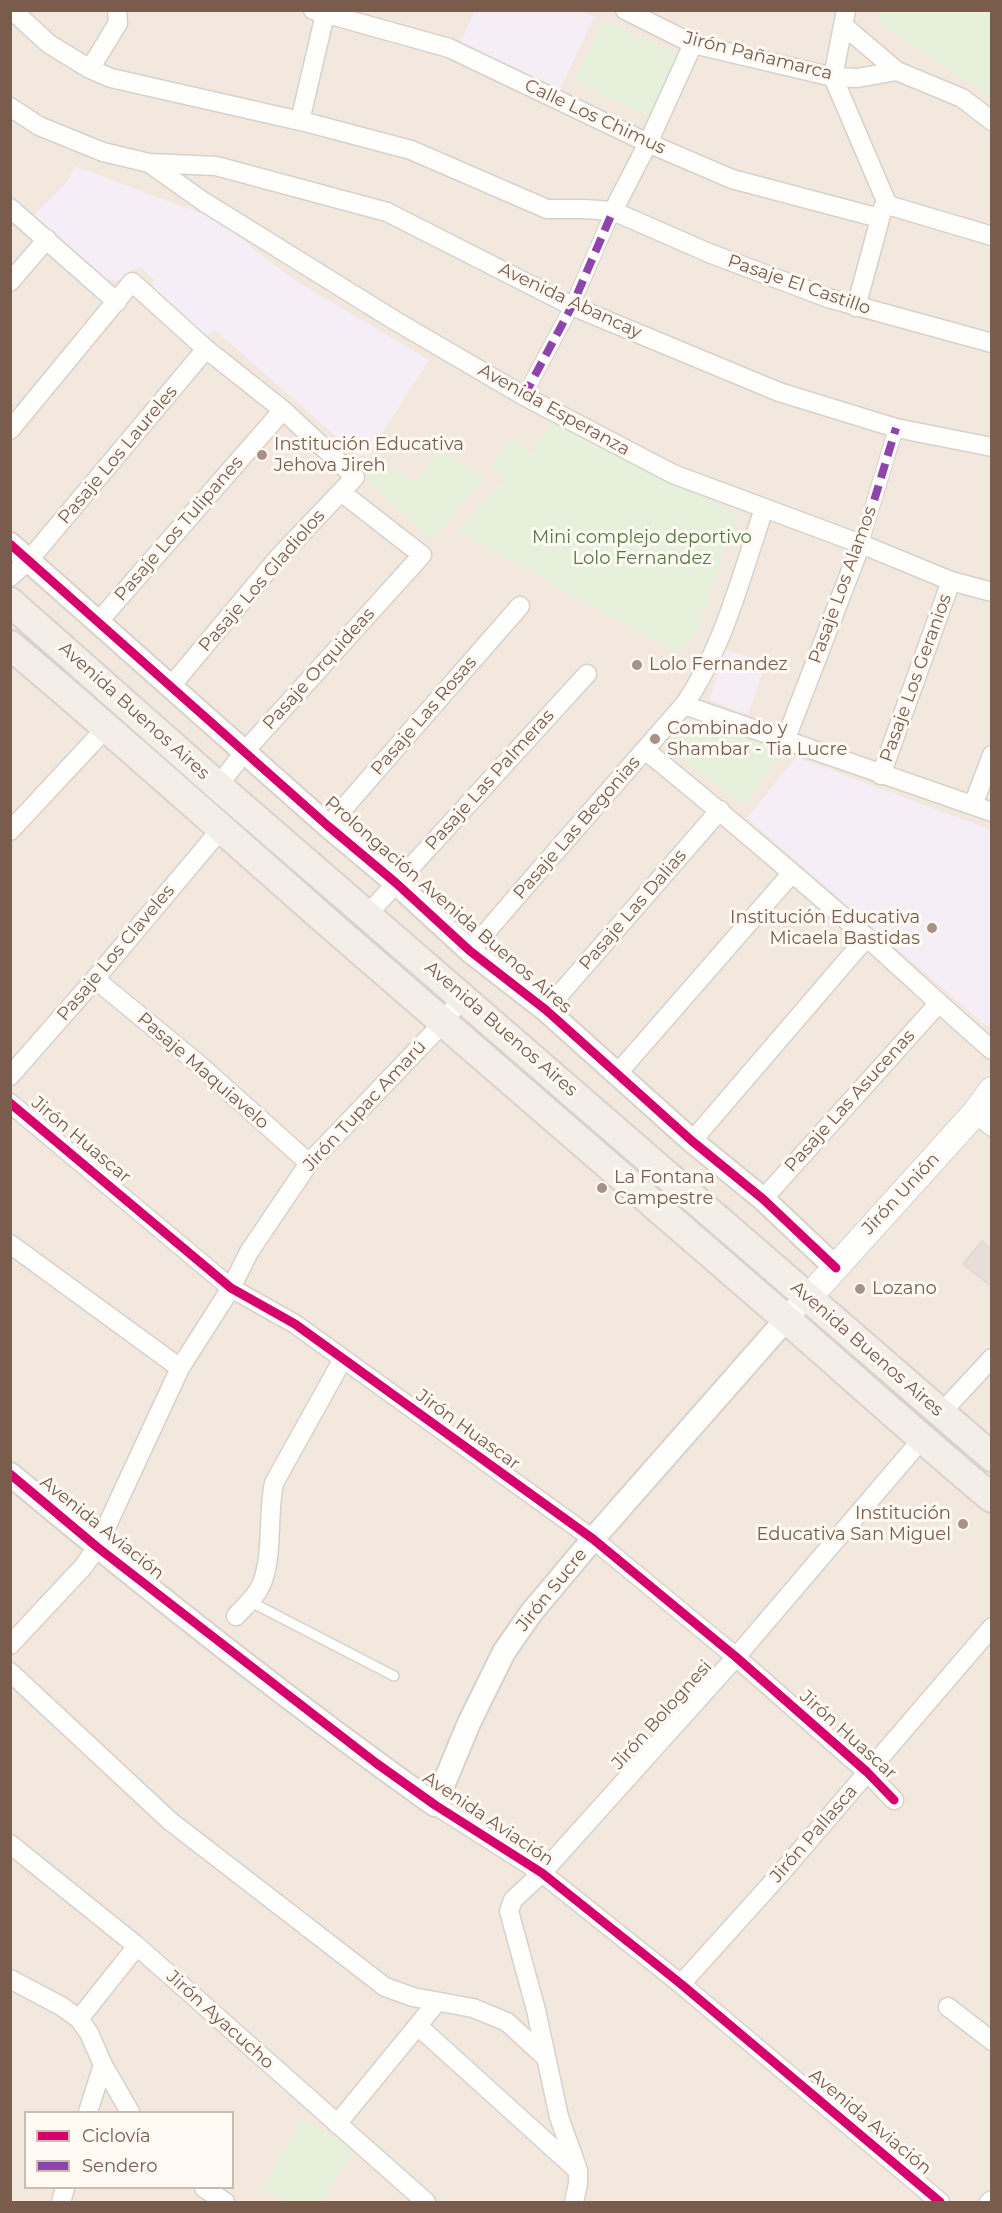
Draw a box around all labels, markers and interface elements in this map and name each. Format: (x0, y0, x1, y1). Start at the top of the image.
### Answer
street label: Jirón Pañamarca (681, 27, 835, 85)
street label: Calle Los Chimus (521, 75, 669, 159)
street label: Pasaje El Castillo (725, 250, 873, 320)
street label: Avenida Abancay (495, 258, 645, 344)
street label: Avenida Esperanza (474, 359, 634, 461)
street label: Pasaje Los Laureles (54, 381, 182, 529)
place label: Institución Educativa Jehova Jireh (274, 434, 464, 476)
marker: Institución Educativa Jehova Jireh (255, 448, 269, 462)
street label: Pasaje Los Tulipanes (110, 452, 248, 606)
street label: Pasaje Los Alamos (804, 503, 882, 667)
street label: Pasaje Los Gladiolos (194, 506, 330, 656)
park label: Mini complejo deportivo Lolo Fernandez (532, 527, 752, 570)
street label: Pasaje Los Geranios (876, 591, 956, 765)
street label: Pasaje Orquideas (259, 604, 379, 734)
street label: Avenida Buenos Aires (54, 638, 214, 784)
street label: Pasaje Las Rosas (367, 652, 481, 780)
place label: Lolo Fernandez (649, 654, 788, 676)
marker: Lolo Fernandez (630, 658, 644, 672)
street label: Pasaje Las Palmeras (421, 705, 559, 855)
place label: Combinado y Shambar - Tia Lucre (667, 718, 847, 760)
marker: Combinado y Shambar - Tia Lucre (648, 732, 662, 746)
street label: Pasaje Las Begonias (509, 752, 645, 904)
street label: Prolongación Avenida Buenos Aires (320, 792, 576, 1018)
street label: Pasaje Las Dalias (575, 845, 691, 975)
street label: Pasaje Los Claveles (53, 880, 179, 1026)
place label: Institución Educativa Micaela Bastidas (730, 907, 920, 950)
marker: Institución Educativa Micaela Bastidas (925, 921, 939, 935)
street label: Avenida Buenos Aires (420, 957, 582, 1101)
street label: Pasaje Maquiavelo (133, 1008, 273, 1134)
street label: Pasaje Las Asucenas (780, 1025, 920, 1177)
street label: Jirón Tupac Amarú (299, 1036, 431, 1176)
street label: Jirón Huascar (27, 1092, 135, 1188)
street label: Jirón Unión (858, 1149, 944, 1239)
place label: La Fontana Campestre (614, 1167, 715, 1210)
marker: La Fontana Campestre (595, 1181, 609, 1195)
street label: Avenida Buenos Aires (786, 1277, 948, 1421)
place label: Lozano (872, 1278, 937, 1300)
marker: Lozano (853, 1282, 867, 1296)
street label: Jirón Huascar (412, 1385, 524, 1475)
street label: Avenida Aviación (36, 1471, 168, 1585)
place label: Institución Educativa San Miguel (756, 1503, 951, 1546)
marker: Institución Educativa San Miguel (956, 1517, 970, 1531)
street label: Jirón Sucre (512, 1544, 592, 1636)
street label: Jirón Bolognesi (607, 1656, 717, 1774)
street label: Jirón Huascar (795, 1686, 901, 1784)
street label: Avenida Aviación (418, 1767, 558, 1871)
street label: Jirón Pallasca (766, 1781, 862, 1887)
street label: Jirón Ayacucho (162, 1966, 278, 2074)
street label: Avenida Aviación (804, 2064, 936, 2180)
legend (24, 2111, 234, 2189)
text: Ciclovía (82, 2125, 151, 2147)
text: Sendero (82, 2155, 157, 2177)

